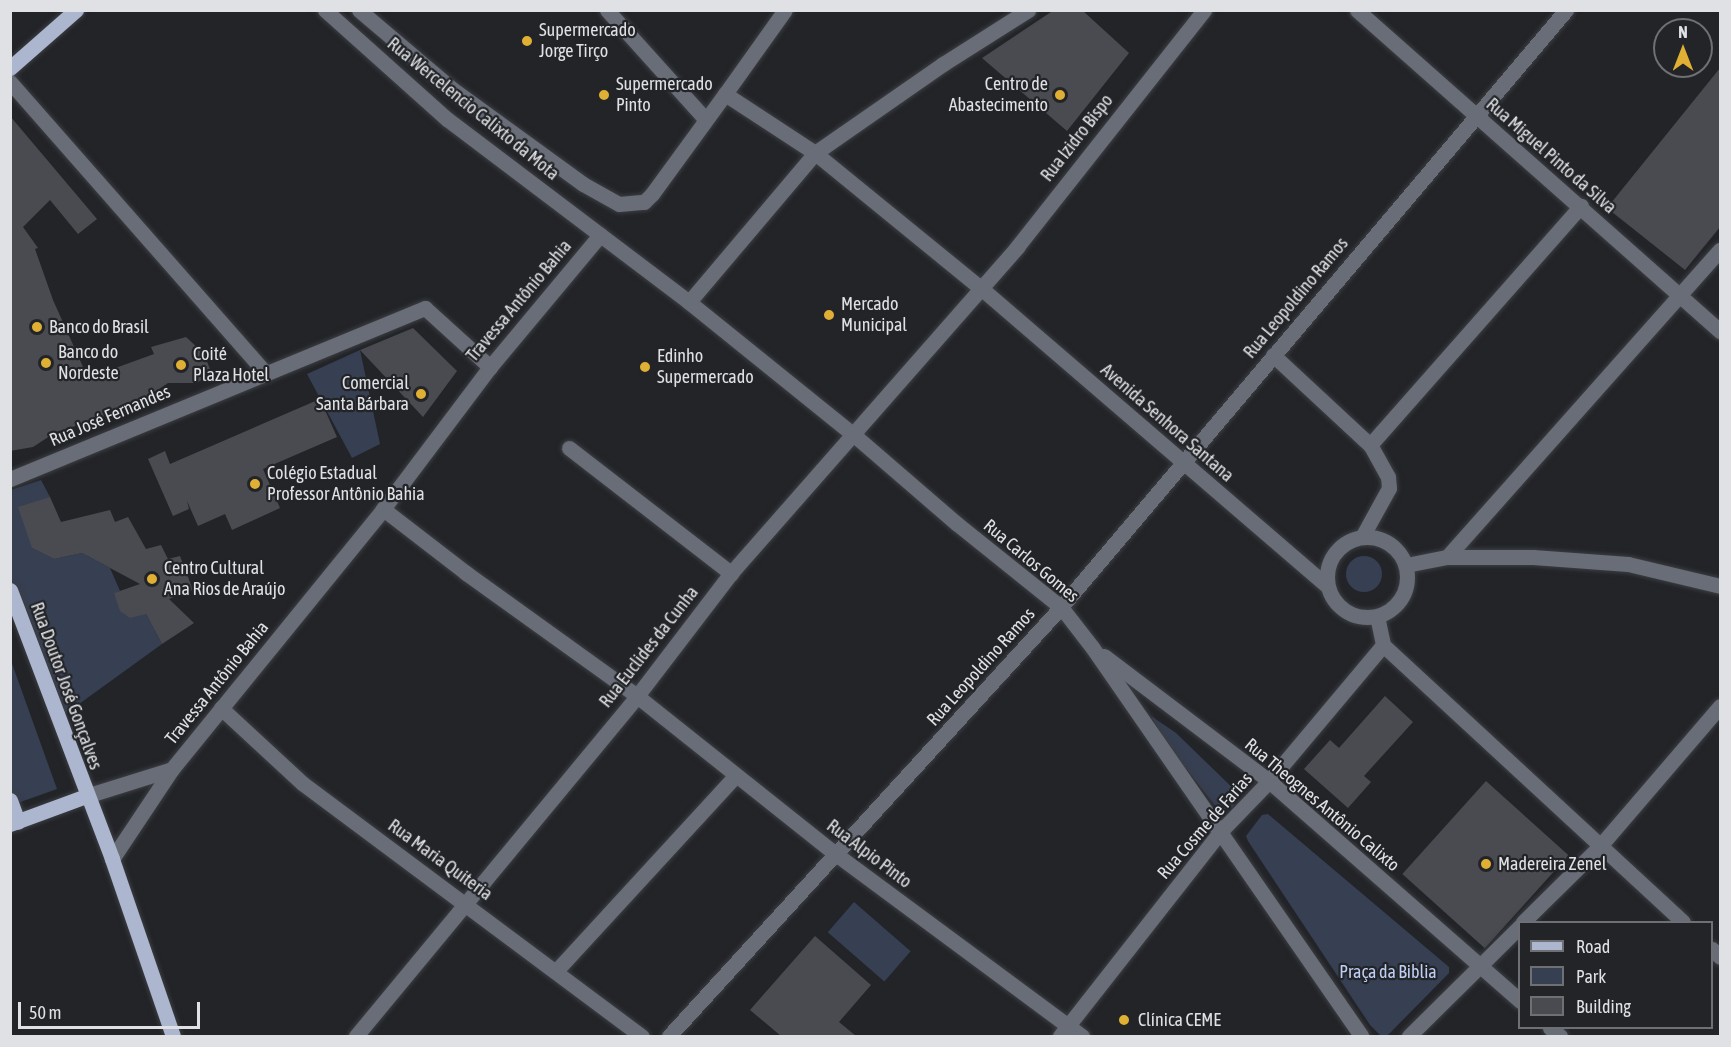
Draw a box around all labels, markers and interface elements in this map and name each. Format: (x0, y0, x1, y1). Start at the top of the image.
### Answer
north arrow (1653, 18, 1713, 78)
place label: Supermercado Jorge Tirço (539, 20, 636, 63)
text: N (1678, 23, 1688, 41)
street label: Rua Wercelencio Calixto da Mota (383, 33, 563, 185)
marker: Supermercado Jorge Tirço (520, 34, 534, 48)
place label: Supermercado Pinto (616, 74, 713, 116)
place label: Centro de Abastecimento (949, 74, 1048, 116)
marker: Supermercado Pinto (597, 88, 611, 102)
marker: Centro de Abastecimento (1053, 88, 1067, 102)
street label: Rua Izidro Bispo (1036, 90, 1118, 186)
street label: Rua Miguel Pinto da Silva (1482, 94, 1620, 218)
street label: Rua Leopoldino Ramos (1239, 233, 1353, 363)
street label: Travessa Antônio Bahia (462, 236, 576, 366)
place label: Mercado Municipal (841, 294, 907, 336)
marker: Mercado Municipal (822, 308, 836, 322)
place label: Banco do Brasil (49, 316, 149, 338)
marker: Banco do Brasil (30, 320, 44, 334)
place label: Banco do Nordeste (58, 342, 119, 385)
place label: Coité Plaza Hotel (193, 344, 269, 386)
place label: Edinho Supermercado (657, 346, 754, 388)
marker: Banco do Nordeste (39, 356, 53, 370)
marker: Coité Plaza Hotel (174, 358, 188, 372)
street label: Avenida Senhora Santana (1096, 359, 1238, 487)
marker: Edinho Supermercado (638, 360, 652, 374)
place label: Comercial Santa Bárbara (316, 373, 409, 416)
street label: Rua José Fernandes (46, 381, 174, 451)
marker: Comercial Santa Bárbara (414, 387, 428, 401)
place label: Colégio Estadual Professor Antônio Bahia (267, 463, 425, 506)
marker: Colégio Estadual Professor Antônio Bahia (248, 477, 262, 491)
street label: Rua Carlos Gomes (979, 515, 1083, 607)
place label: Centro Cultural Ana Rios de Araújo (164, 558, 285, 600)
marker: Centro Cultural Ana Rios de Araújo (145, 572, 159, 586)
street label: Rua Euclides da Cunha (595, 582, 703, 712)
street label: Rua Doutor José Gonçalves (26, 599, 106, 773)
street label: Rua Leopoldino Ramos (922, 604, 1040, 730)
street label: Travessa Antônio Bahia (161, 617, 273, 749)
street label: Rua Theognes Antônio Calixto (1240, 734, 1404, 876)
street label: Rua Cosme de Farias (1153, 768, 1257, 884)
street label: Rua Maria Quiteria (384, 815, 496, 905)
street label: Rua Alpio Pinto (822, 815, 916, 893)
place label: Madereira Zenel (1498, 853, 1606, 875)
marker: Madereira Zenel (1479, 857, 1493, 871)
legend (1518, 921, 1713, 1029)
text: Road (1576, 936, 1610, 957)
park label: Praça da Biblia (1339, 961, 1437, 983)
text: Park (1576, 966, 1606, 987)
scale bar (21, 990, 202, 1028)
text: Building (1576, 996, 1631, 1017)
text: 50 m (29, 1002, 61, 1023)
place label: Clínica CEME (1138, 1009, 1221, 1031)
marker: Clínica CEME (1115, 1011, 1133, 1029)

